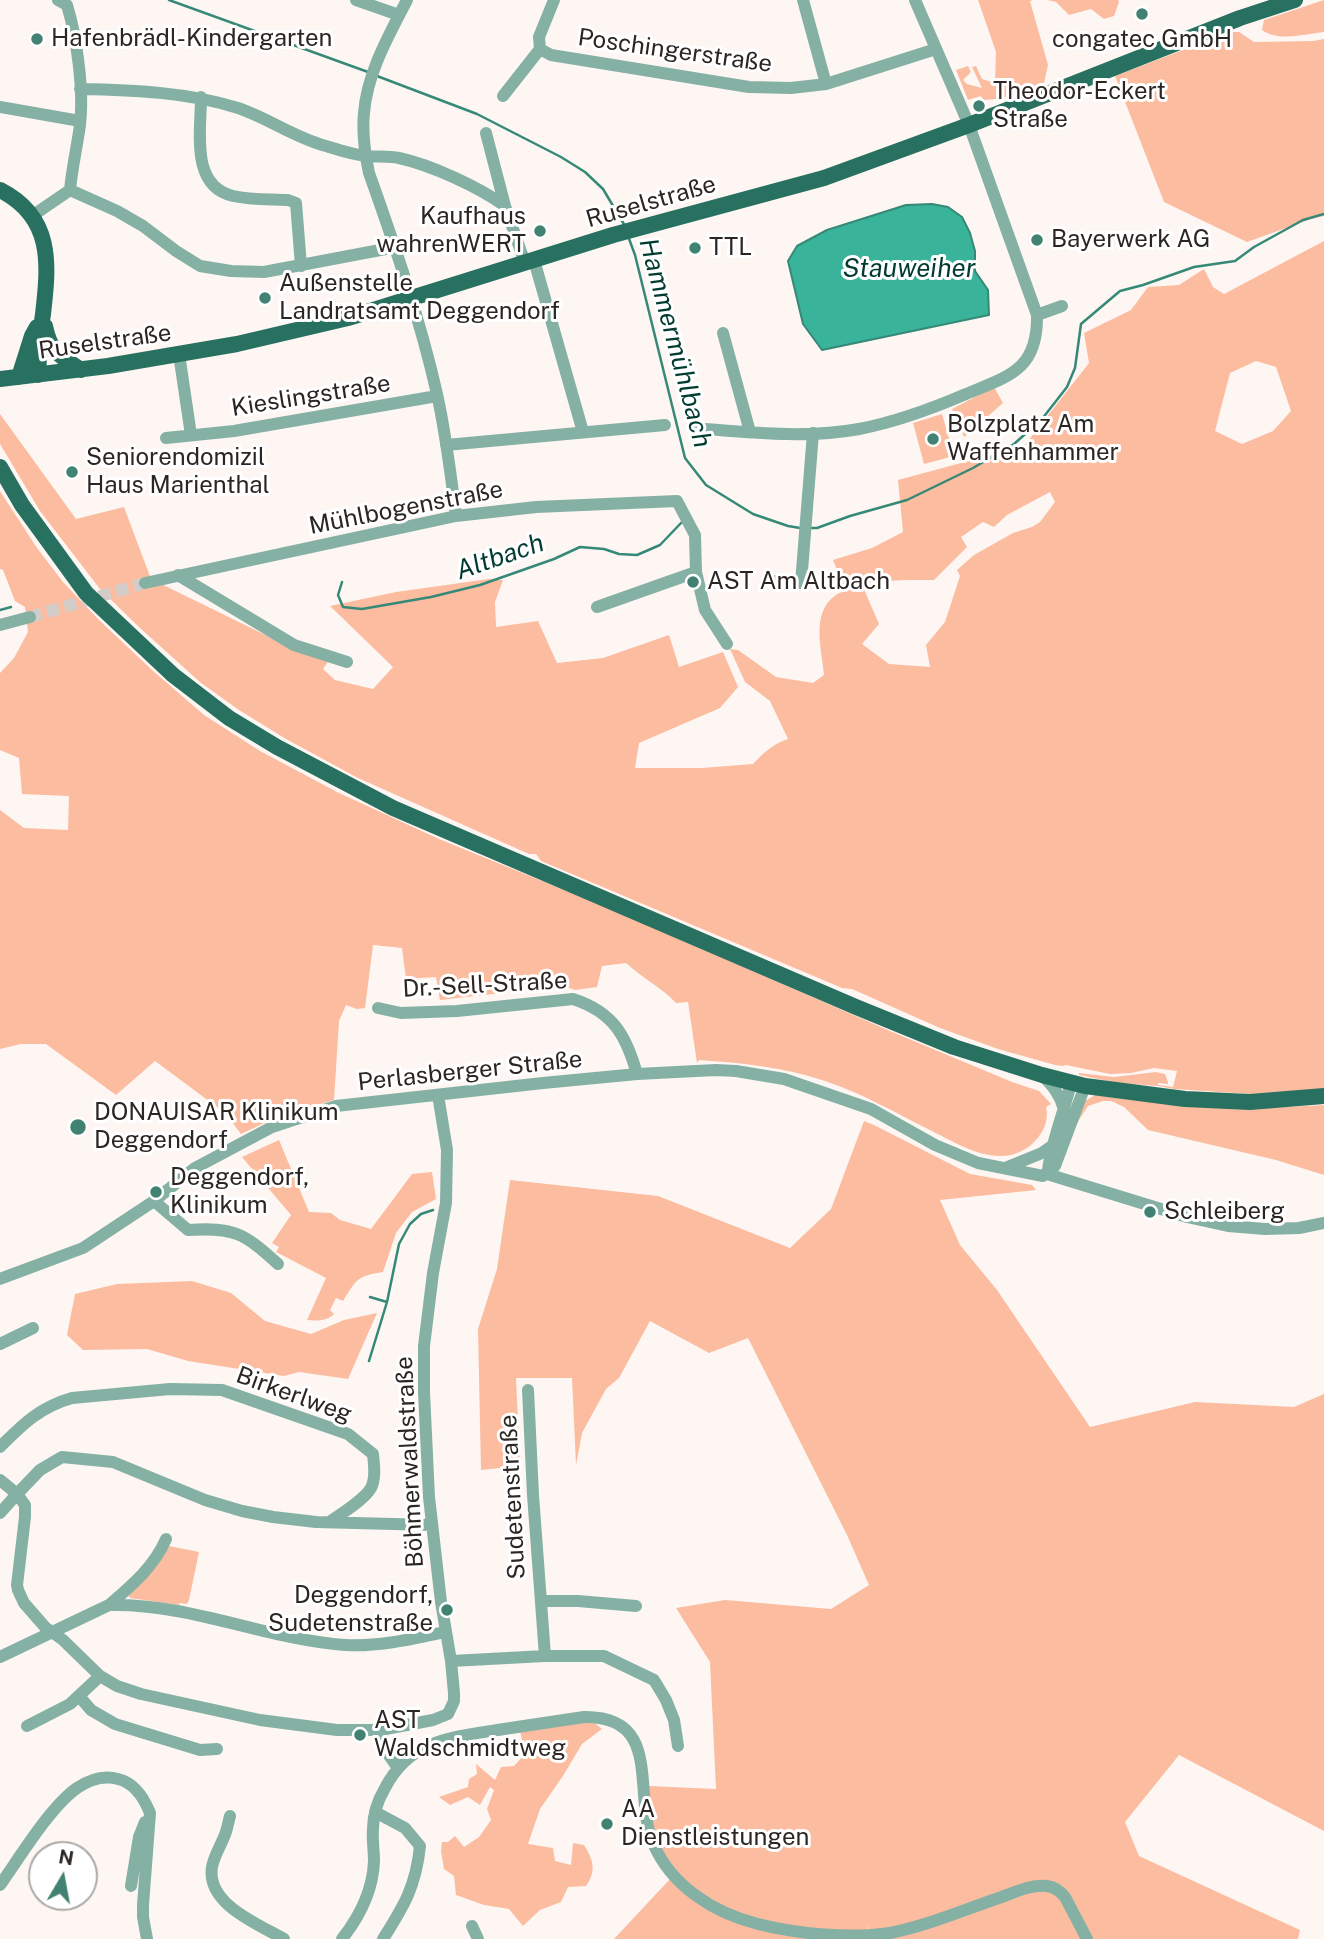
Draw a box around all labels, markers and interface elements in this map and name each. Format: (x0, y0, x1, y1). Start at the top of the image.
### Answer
marker: congatec GmbH (1134, 6, 1150, 22)
street label: Poschingerstraße (576, 23, 774, 79)
place label: Hafenbrädl-Kindergarten (51, 25, 332, 53)
place label: congatec GmbH (1052, 26, 1232, 54)
marker: Hafenbrädl-Kindergarten (29, 31, 45, 47)
place label: Theodor-Eckert Straße (993, 78, 1166, 134)
marker: Theodor-Eckert Straße (971, 98, 987, 114)
street label: Ruselstraße (583, 170, 719, 234)
place label: Kaufhaus wahrenWERT (377, 203, 526, 259)
marker: Kaufhaus wahrenWERT (532, 223, 548, 239)
place label: Bayerwerk AG (1051, 226, 1210, 254)
marker: Bayerwerk AG (1029, 232, 1045, 248)
place label: TTL (709, 234, 752, 262)
water label: Hammermühlbach (632, 235, 718, 451)
marker: TTL (687, 240, 703, 256)
water label: Stauweiher (842, 253, 976, 285)
place label: Außenstelle Landratsamt Deggendorf (279, 270, 560, 326)
marker: Außenstelle Landratsamt Deggendorf (257, 290, 273, 306)
street label: Ruselstraße (37, 318, 173, 366)
street label: Kieslingstraße (229, 369, 393, 423)
place label: Bolzplatz Am Waffenhammer (947, 411, 1119, 467)
marker: Bolzplatz Am Waffenhammer (925, 431, 941, 447)
place label: Seniorendomizil Haus Marienthal (86, 444, 270, 500)
marker: Seniorendomizil Haus Marienthal (64, 464, 80, 480)
street label: Mühlbogenstraße (306, 475, 506, 541)
water label: Altbach (452, 527, 548, 587)
place label: AST Am Altbach (707, 568, 890, 596)
marker: AST Am Altbach (685, 574, 701, 590)
street label: Dr.-Sell-Straße (402, 966, 568, 1004)
street label: Perlasberger Straße (356, 1045, 584, 1097)
place label: DONAUISAR Klinikum Deggendorf (94, 1099, 339, 1155)
marker: DONAUISAR Klinikum Deggendorf (68, 1117, 88, 1137)
place label: Deggendorf, Klinikum (170, 1164, 309, 1220)
marker: Deggendorf, Klinikum (148, 1184, 164, 1200)
place label: Schleiberg (1164, 1198, 1285, 1226)
marker: Schleiberg (1142, 1204, 1158, 1220)
street label: Böhmerwaldstraße (390, 1356, 430, 1568)
street label: Birkerlweg (232, 1361, 356, 1429)
street label: Sudetenstraße (494, 1414, 532, 1580)
place label: Deggendorf, Sudetenstraße (268, 1582, 433, 1638)
marker: Deggendorf, Sudetenstraße (439, 1602, 455, 1618)
place label: AST Waldschmidtweg (374, 1707, 566, 1763)
marker: AST Waldschmidtweg (352, 1727, 368, 1743)
place label: AA Dienstleistungen (621, 1796, 809, 1852)
marker: AA Dienstleistungen (599, 1816, 615, 1832)
north arrow (28, 1841, 98, 1911)
text: N (57, 1845, 76, 1869)

